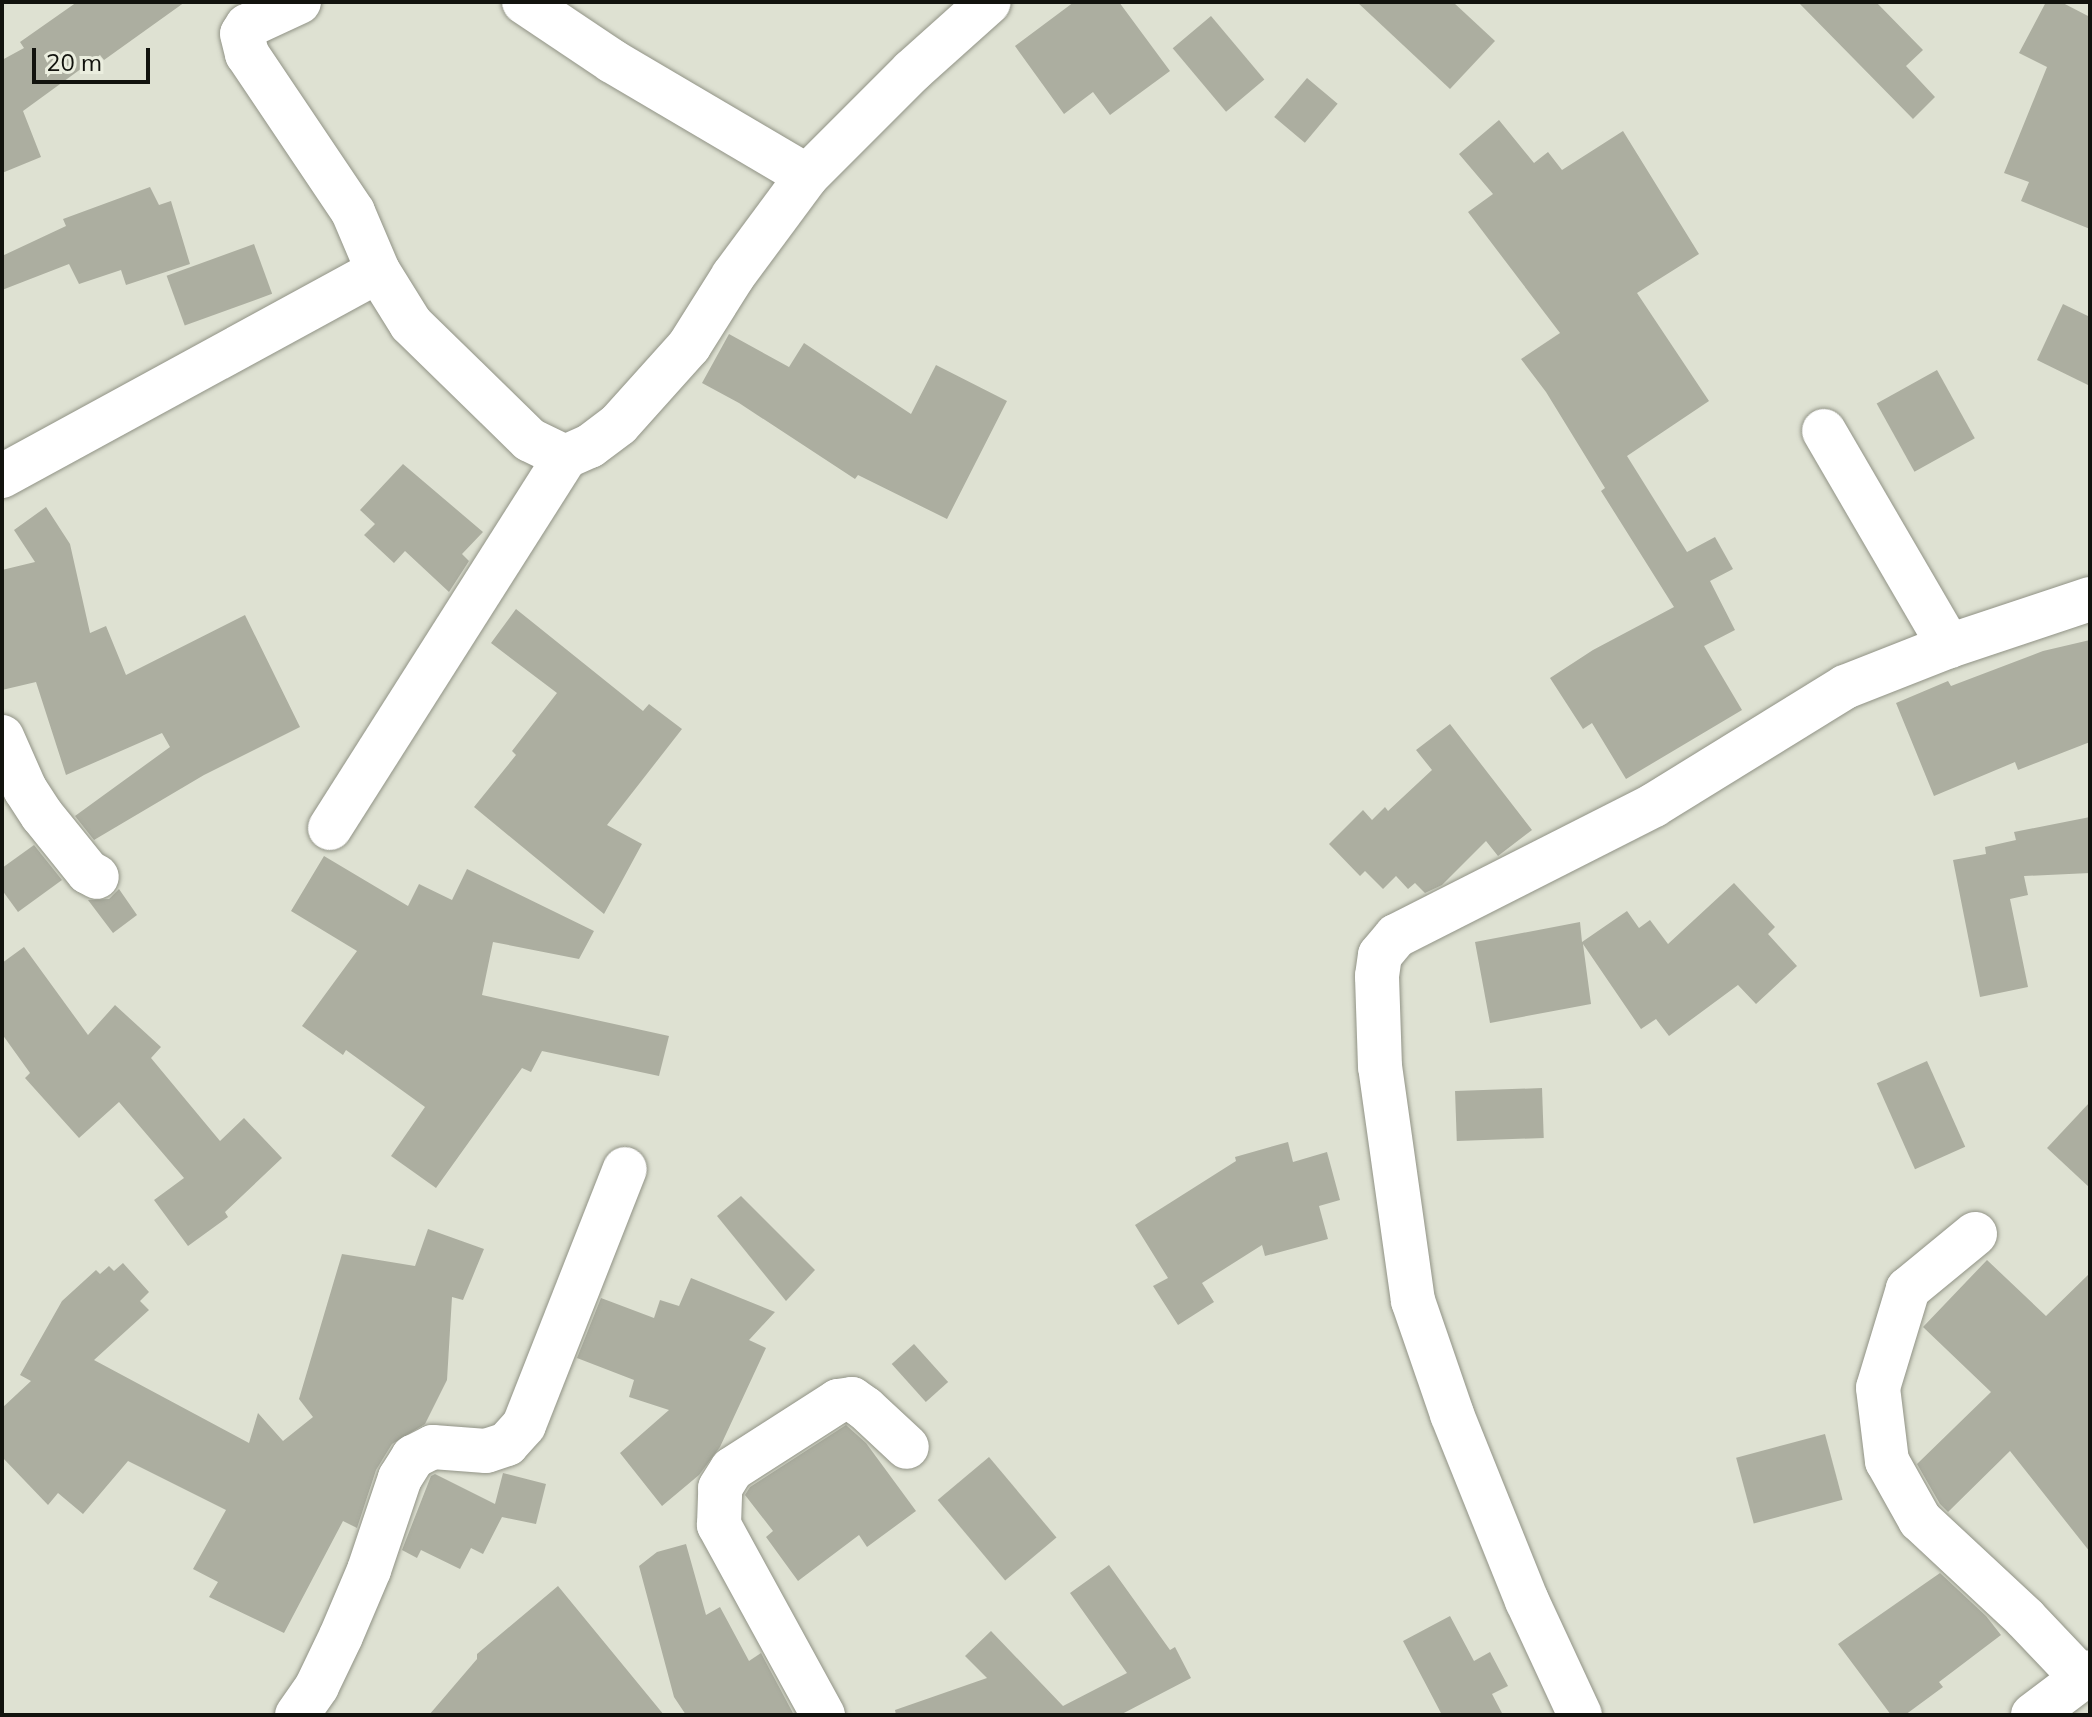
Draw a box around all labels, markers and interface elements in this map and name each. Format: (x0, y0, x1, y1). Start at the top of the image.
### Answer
scale bar (36, 32, 154, 82)
text: 20 m (46, 47, 102, 77)

